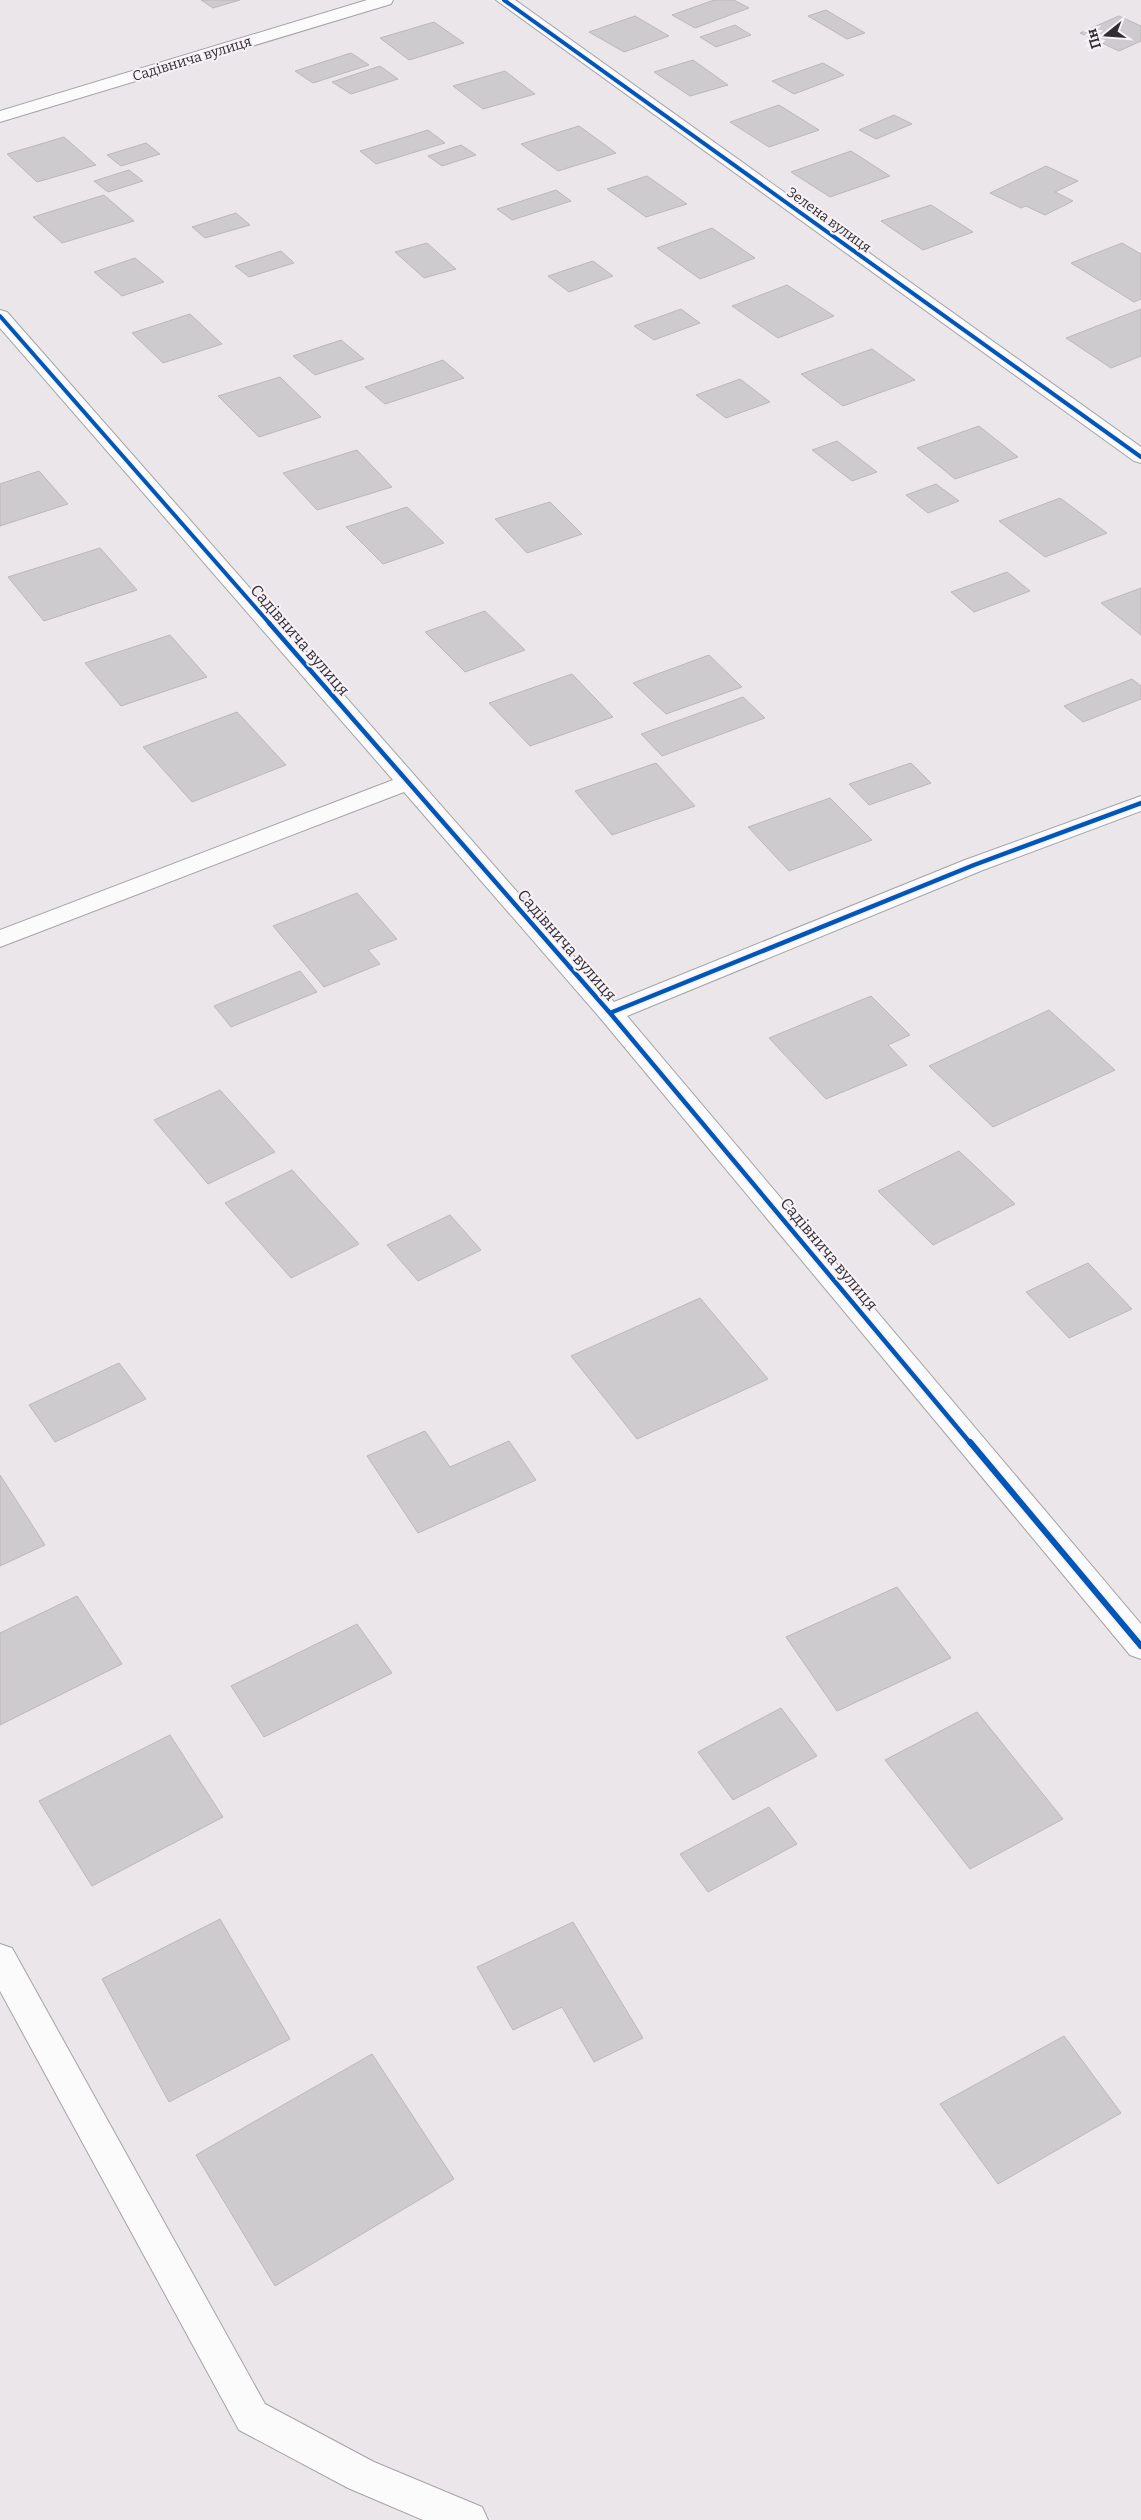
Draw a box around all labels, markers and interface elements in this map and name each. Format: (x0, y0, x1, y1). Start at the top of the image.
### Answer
north arrow (1081, 10, 1131, 60)
text: Пн (1083, 26, 1105, 51)
street label: Садівнича вулиця (131, 33, 254, 85)
street label: Зелена вулиця (783, 184, 875, 256)
street label: Садівнича вулиця (247, 581, 353, 700)
street label: Садівнича вулиця (514, 886, 620, 1005)
street label: Садівнича вулиця (776, 1194, 882, 1314)

